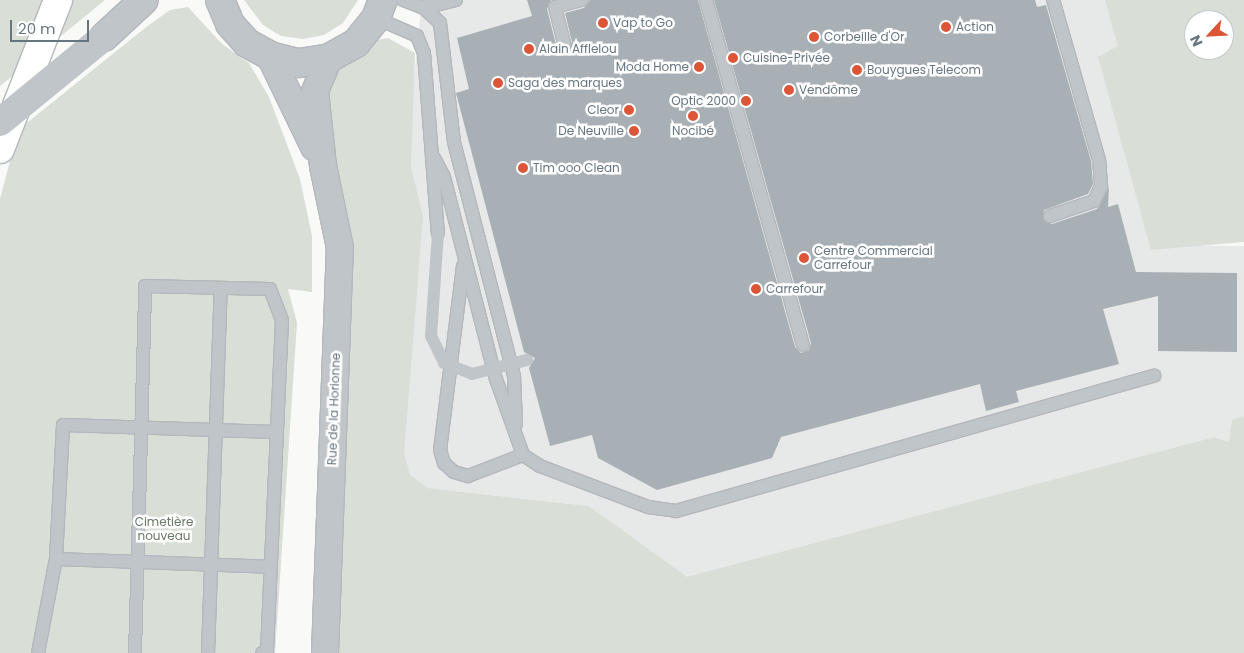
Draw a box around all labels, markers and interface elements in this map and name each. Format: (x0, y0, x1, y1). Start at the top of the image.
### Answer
scale bar (12, 10, 91, 42)
north arrow (1184, 10, 1234, 60)
place label: Vap to Go (613, 16, 673, 30)
marker: Vap to Go (597, 17, 609, 29)
text: 20 m (18, 18, 56, 39)
place label: Action (956, 20, 994, 34)
marker: Action (940, 21, 952, 33)
place label: Corbeille d'Or (824, 30, 904, 44)
marker: Corbeille d'Or (808, 31, 820, 43)
text: N (1185, 32, 1208, 50)
place label: Alain Afflelou (539, 42, 617, 56)
marker: Alain Afflelou (523, 43, 535, 55)
place label: Cuisine-Privée (743, 51, 830, 65)
marker: Cuisine-Privée (727, 52, 739, 64)
place label: Moda Home (616, 60, 689, 74)
marker: Moda Home (693, 61, 705, 73)
place label: Bouygues Telecom (867, 63, 981, 77)
marker: Bouygues Telecom (851, 64, 863, 76)
place label: Saga des marques (508, 76, 622, 90)
marker: Saga des marques (492, 77, 504, 89)
place label: Vendôme (799, 83, 858, 97)
marker: Vendôme (783, 84, 795, 96)
place label: Optic 2000 (671, 94, 736, 108)
marker: Optic 2000 (740, 95, 752, 107)
place label: Cleor (587, 103, 619, 117)
marker: Cleor (623, 104, 635, 116)
marker: Nocibé (687, 110, 699, 122)
place label: De Neuville (558, 124, 624, 138)
place label: Nocibé (672, 124, 714, 138)
marker: De Neuville (628, 125, 640, 137)
place label: Tim ooo Clean (533, 161, 620, 175)
marker: Tim ooo Clean (517, 162, 529, 174)
place label: Centre Commercial Carrefour (814, 244, 933, 272)
marker: Centre Commercial Carrefour (798, 252, 810, 264)
place label: Carrefour (766, 282, 824, 296)
marker: Carrefour (750, 283, 762, 295)
street label: Rue de la Horionne (325, 353, 343, 465)
park label: Cimetière nouveau (135, 515, 193, 543)

